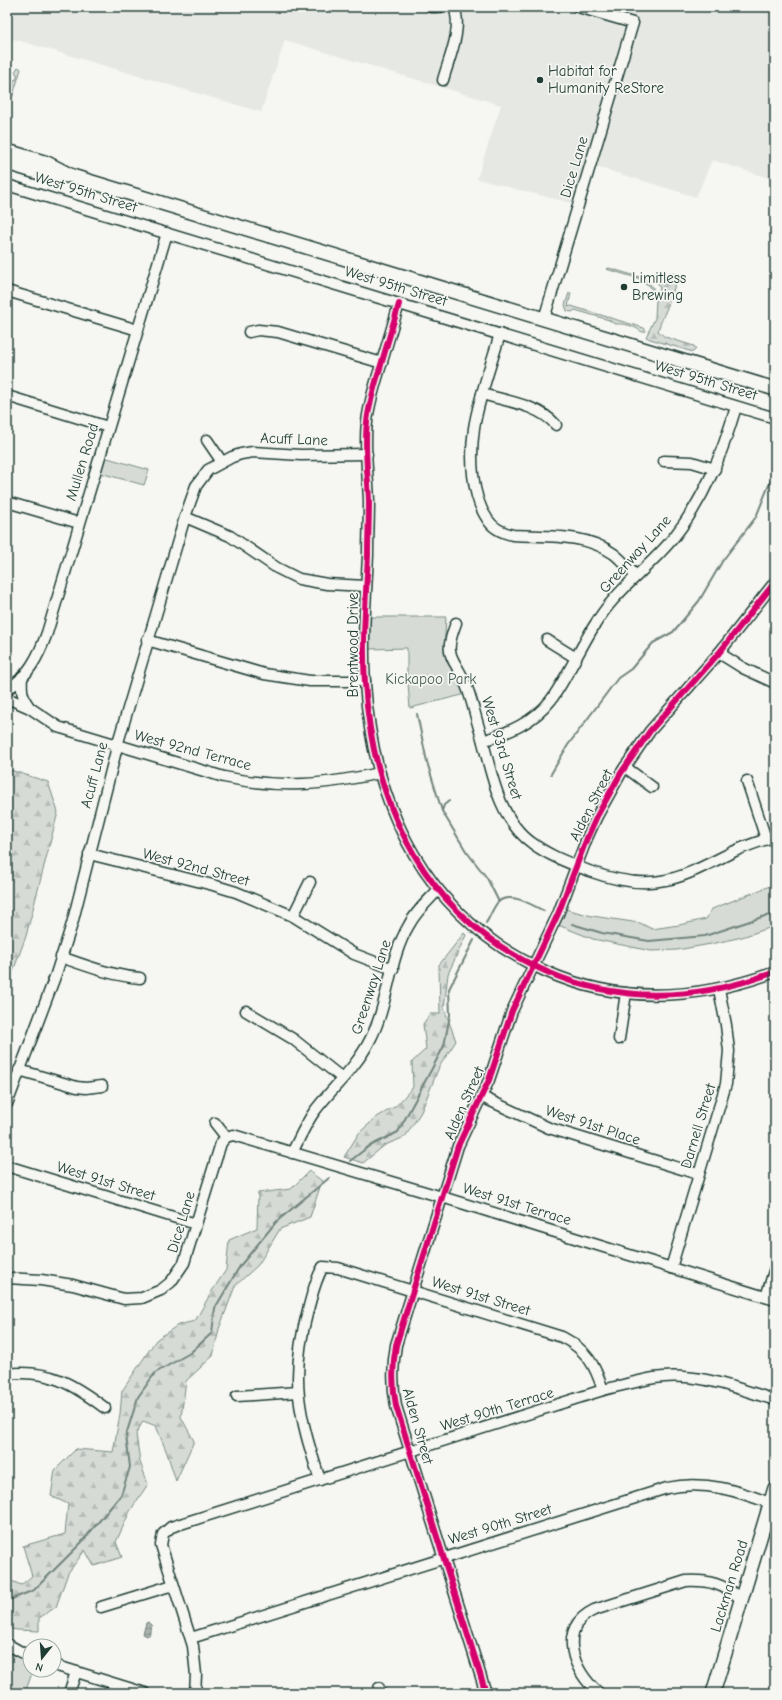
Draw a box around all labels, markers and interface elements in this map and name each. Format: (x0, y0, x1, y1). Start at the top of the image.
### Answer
place label: Habitat for Humanity ReStore (548, 62, 664, 97)
marker: Habitat for Humanity ReStore (535, 75, 545, 85)
street label: Dice Lane (556, 134, 592, 200)
street label: West 95th Street (33, 168, 140, 216)
street label: West 95th Street (343, 262, 450, 310)
place label: Limitless Brewing (632, 269, 686, 304)
marker: Limitless Brewing (619, 282, 629, 292)
street label: West 95th Street (653, 356, 760, 404)
street label: Mullen Road (62, 421, 102, 503)
street label: Acuff Lane (260, 429, 329, 449)
street label: Greenway Lane (595, 511, 675, 597)
street label: Brentwood Drive (344, 592, 362, 697)
park label: Kickapoo Park (385, 670, 477, 688)
street label: West 93rd Street (478, 694, 526, 802)
street label: West 92nd Terrace (133, 726, 254, 774)
street label: Acuff Lane (77, 739, 112, 810)
street label: Alden Street (565, 765, 617, 844)
street label: West 92nd Street (141, 844, 252, 890)
street label: Greenway Lane (347, 937, 395, 1037)
street label: Alden Street (440, 1063, 488, 1142)
street label: Darnell Street (677, 1081, 720, 1171)
street label: West 91st Place (543, 1101, 643, 1149)
street label: West 91st Street (55, 1157, 158, 1205)
street label: West 91st Terrace (460, 1179, 574, 1229)
street label: Dice Lane (163, 1189, 199, 1255)
street label: West 91st Street (430, 1272, 533, 1320)
street label: West 90th Terrace (438, 1383, 556, 1435)
street label: Alden Street (399, 1386, 438, 1467)
street label: West 90th Street (446, 1500, 554, 1548)
street label: Lackman Road (706, 1538, 752, 1634)
north arrow (22, 1638, 62, 1678)
text: N (34, 1660, 45, 1674)

